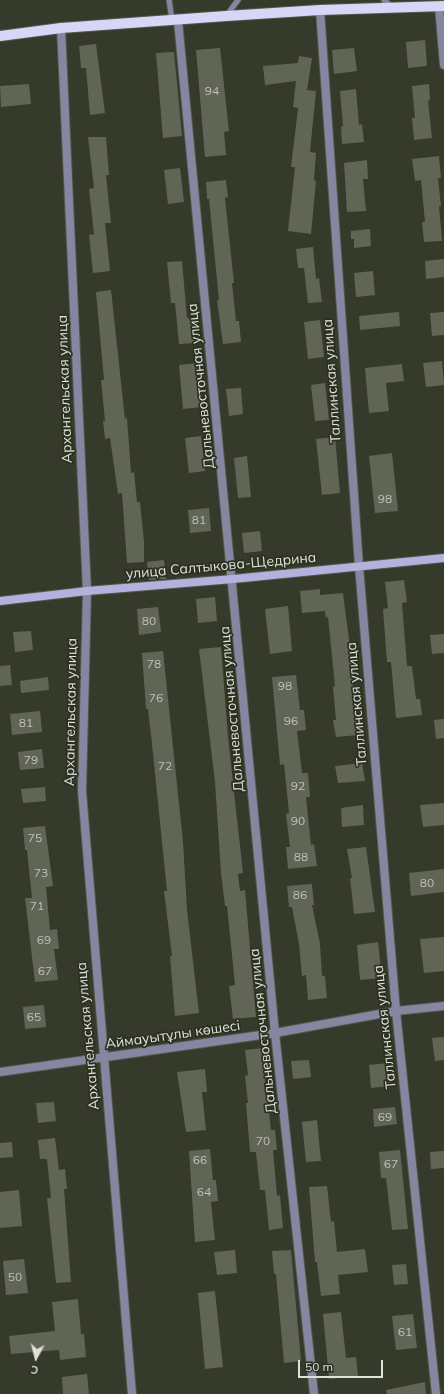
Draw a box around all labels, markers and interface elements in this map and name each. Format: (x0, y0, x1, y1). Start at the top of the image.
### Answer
house number: 94 (205, 84, 219, 98)
street label: Дальневосточная улица (184, 302, 218, 470)
street label: Архангельская улица (54, 315, 76, 463)
street label: Таллинская улица (319, 318, 345, 444)
house number: 98 (378, 492, 392, 506)
house number: 81 (192, 513, 206, 527)
street label: улица Салтыкова-Щедрина (125, 549, 317, 583)
house number: 80 (142, 614, 156, 628)
street label: Дальневосточная улица (216, 625, 248, 793)
street label: Архангельская улица (61, 638, 81, 786)
street label: Таллинская улица (343, 641, 371, 767)
house number: 78 (147, 657, 161, 671)
house number: 98 (278, 679, 292, 693)
house number: 76 (149, 691, 163, 705)
house number: 96 (284, 714, 298, 728)
house number: 81 (19, 716, 33, 730)
house number: 79 (24, 753, 38, 767)
house number: 72 (158, 759, 172, 773)
house number: 92 (291, 779, 305, 793)
house number: 90 (291, 814, 305, 828)
house number: 75 (28, 831, 42, 845)
house number: 88 (294, 850, 308, 864)
house number: 73 (34, 866, 48, 880)
house number: 80 (420, 876, 434, 890)
house number: 86 (293, 888, 307, 902)
house number: 71 (30, 899, 44, 913)
house number: 69 (37, 933, 51, 947)
street label: Дальневосточная улица (246, 947, 280, 1115)
street label: Архангельская улица (73, 961, 103, 1111)
house number: 67 (38, 964, 52, 978)
street label: Таллинская улица (370, 964, 400, 1090)
house number: 65 (27, 1010, 41, 1024)
street label: Аймауытұлы көшесі (105, 1017, 241, 1053)
house number: 69 (378, 1110, 392, 1124)
house number: 70 (256, 1134, 270, 1148)
house number: 66 (193, 1153, 207, 1167)
house number: 67 (384, 1157, 398, 1171)
house number: 64 (197, 1185, 211, 1199)
house number: 50 (8, 1270, 22, 1284)
house number: 61 (398, 1325, 412, 1339)
north arrow (16, 1338, 56, 1378)
scale bar (300, 1352, 385, 1378)
text: 50 m (305, 1359, 333, 1374)
text: С (30, 1363, 39, 1377)

